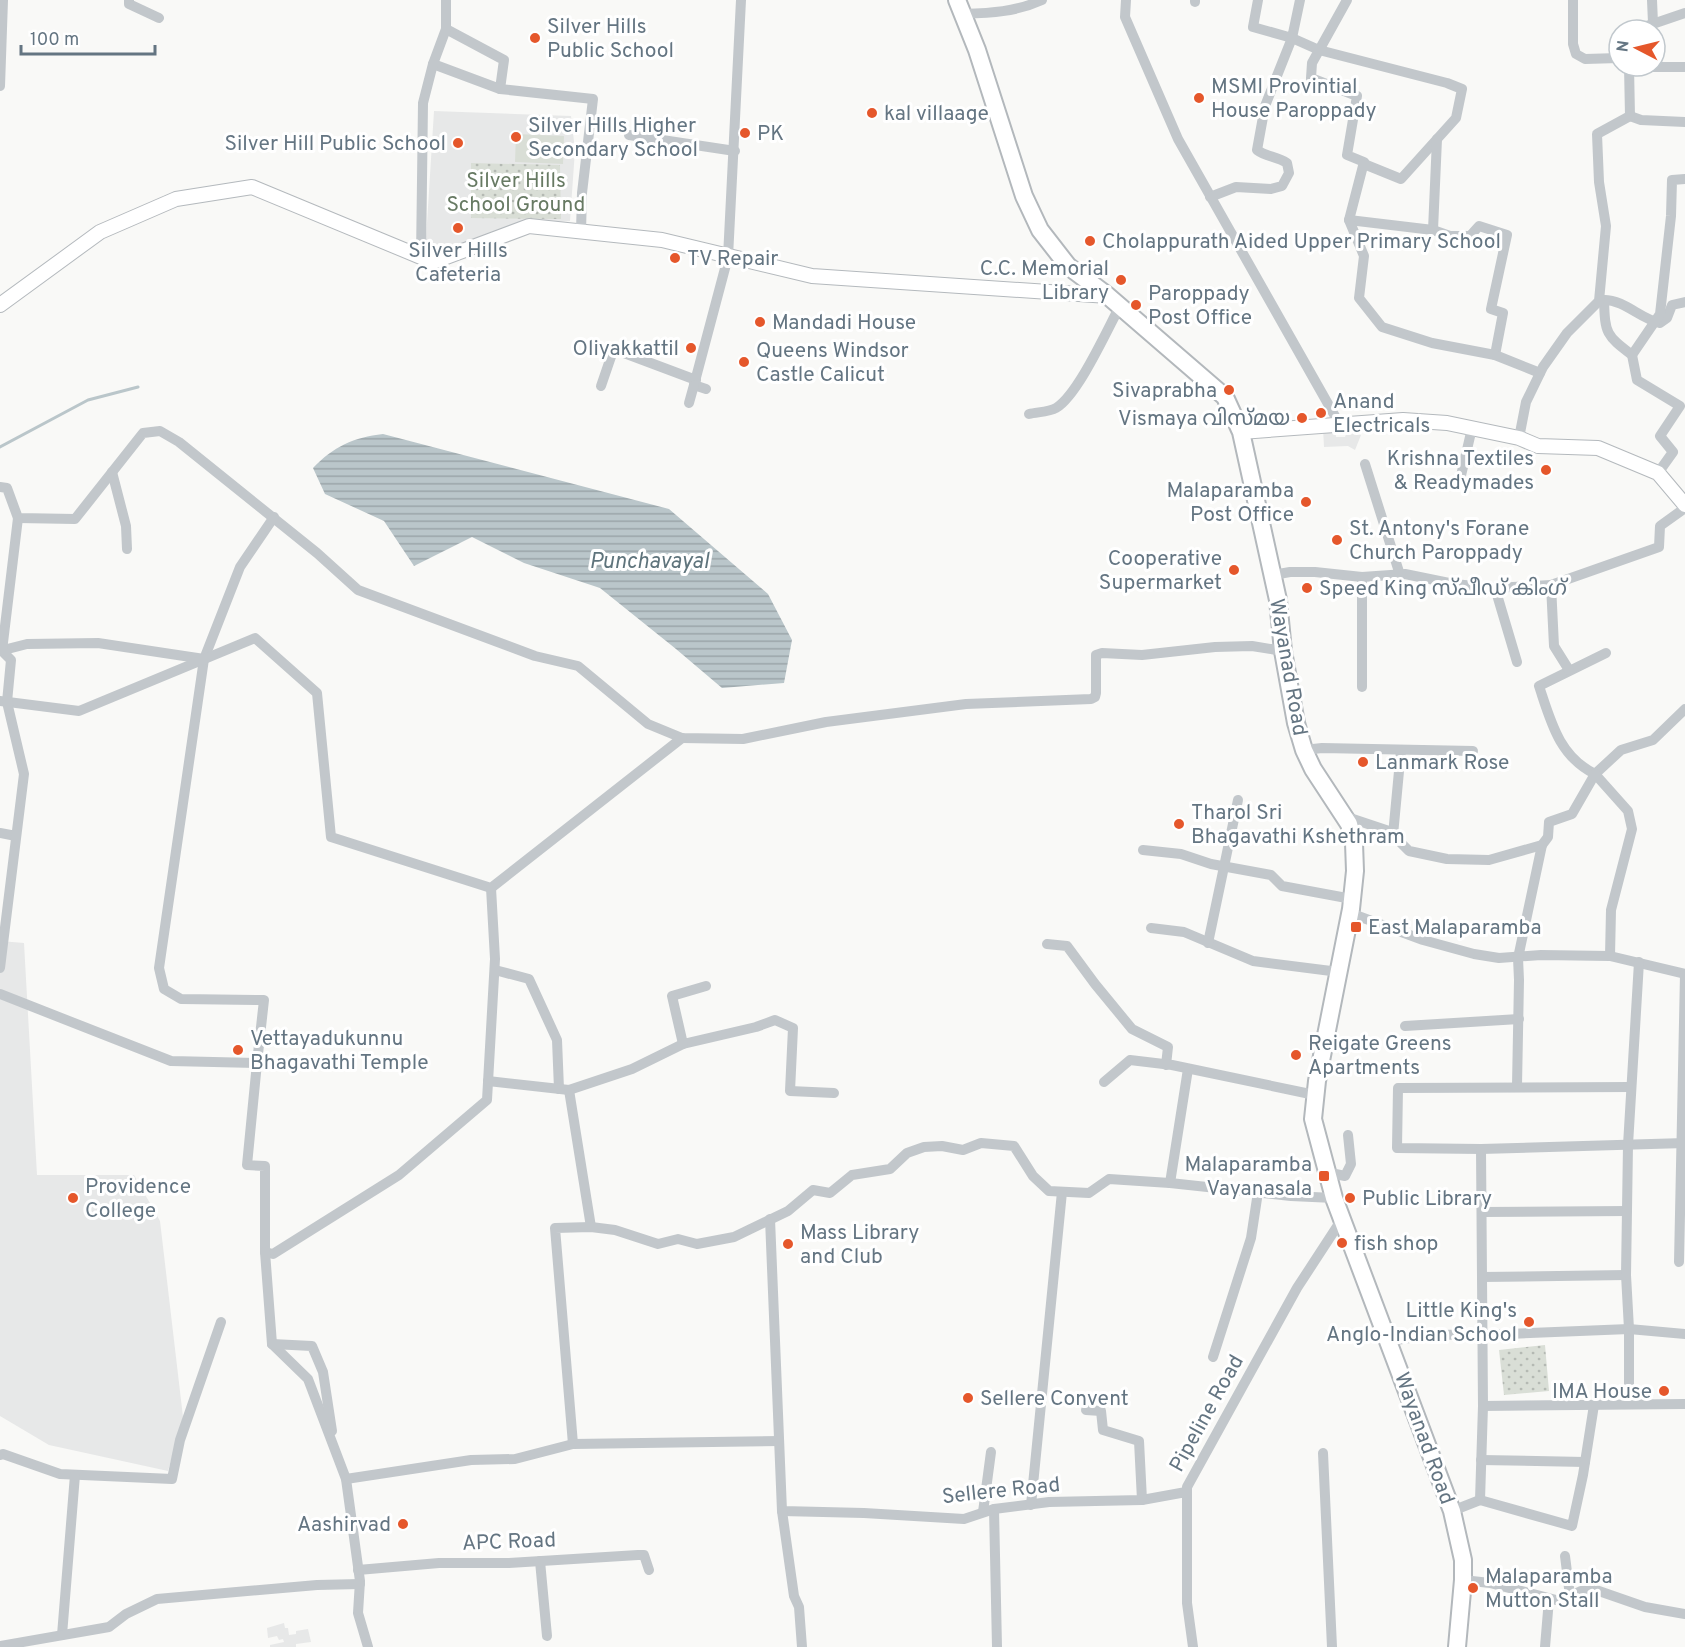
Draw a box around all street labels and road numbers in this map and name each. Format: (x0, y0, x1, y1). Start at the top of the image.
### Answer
street label: Wayanad Road (1262, 597, 1313, 738)
street label: Pipeline Road (1164, 1350, 1251, 1477)
street label: Wayanad Road (1387, 1369, 1460, 1508)
street label: Sellere Road (941, 1472, 1062, 1511)
street label: APC Road (462, 1527, 556, 1558)

